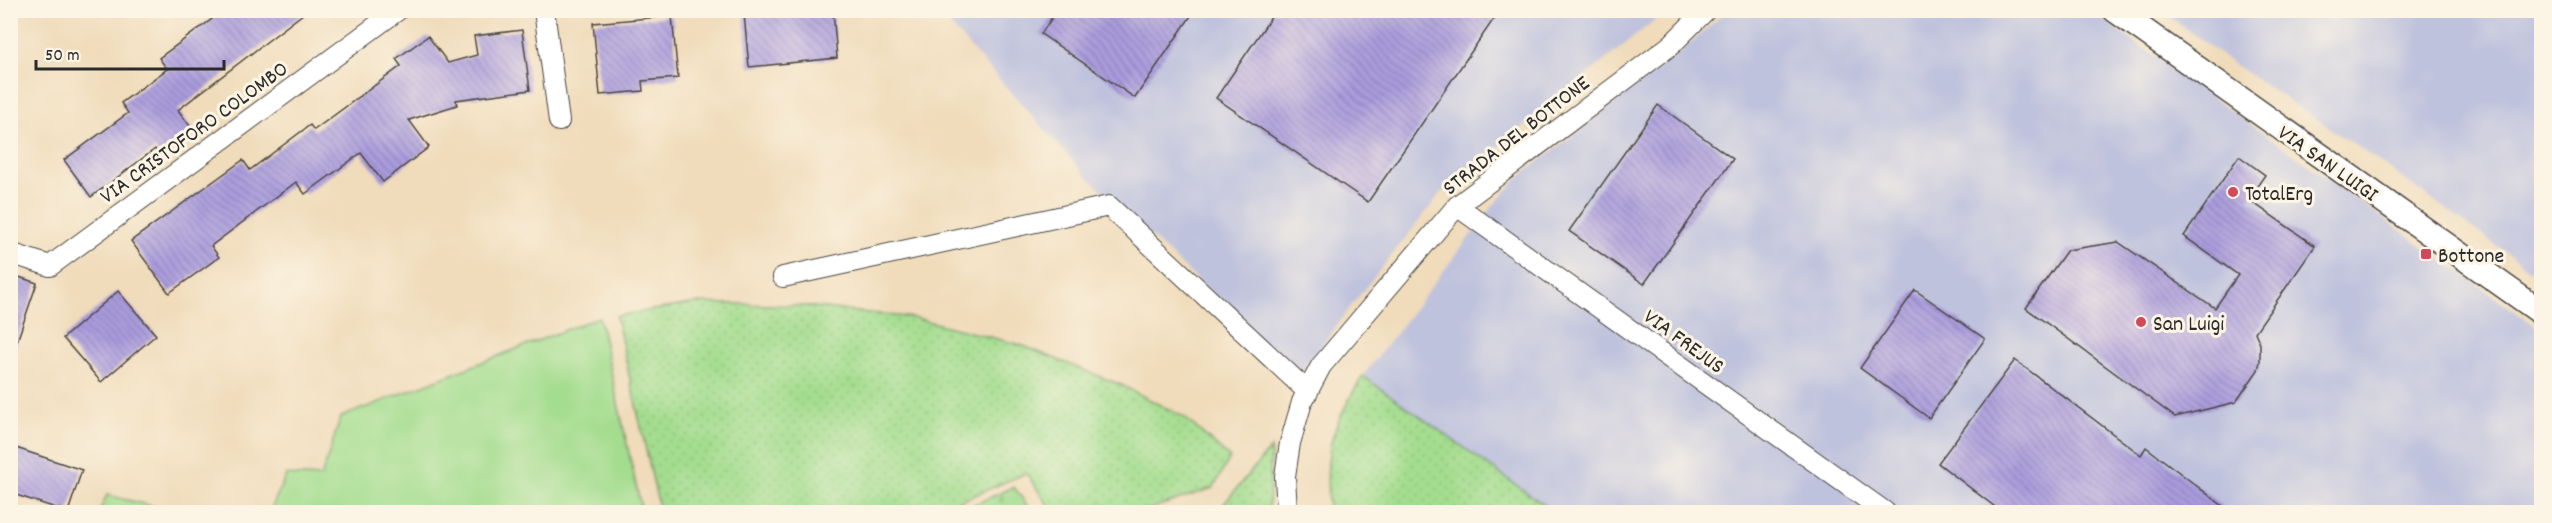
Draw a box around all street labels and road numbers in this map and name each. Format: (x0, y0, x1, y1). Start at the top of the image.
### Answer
street label: VIA CRISTOFORO COLOMBO (95, 55, 296, 213)
street label: STRADA DEL BOTTONE (1437, 69, 1597, 204)
street label: VIA SAN LUIGI (2270, 119, 2384, 211)
street label: VIA FREJUS (1636, 303, 1730, 383)

